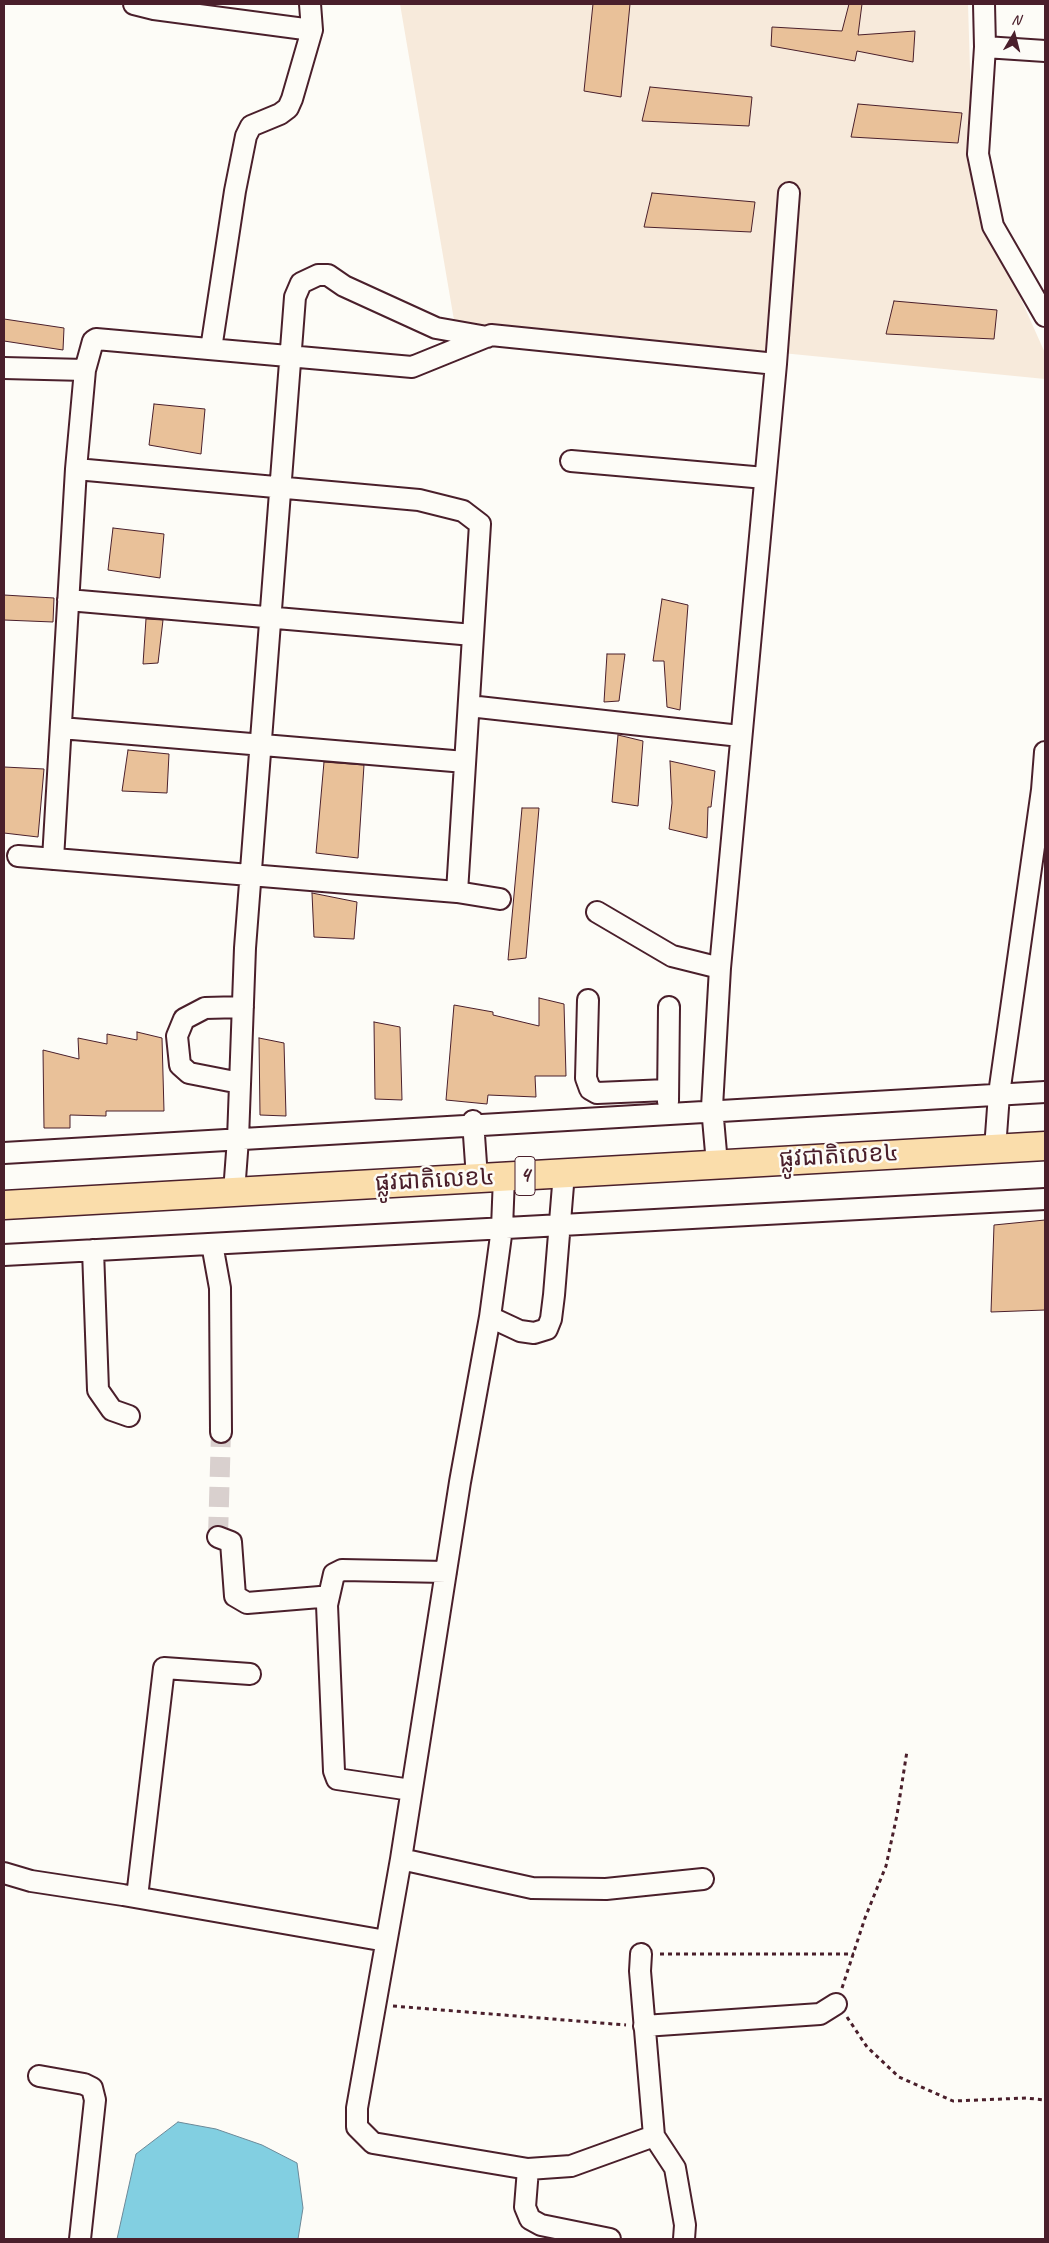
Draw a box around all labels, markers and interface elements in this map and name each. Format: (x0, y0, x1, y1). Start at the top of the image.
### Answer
north arrow (989, 10, 1039, 60)
text: N (1011, 11, 1022, 29)
street label: ផ្លូវជាតិលេខ៤ (778, 1139, 900, 1175)
road number: 4 (515, 1156, 535, 1196)
street label: ផ្លូវជាតិលេខ៤ (374, 1163, 496, 1199)

